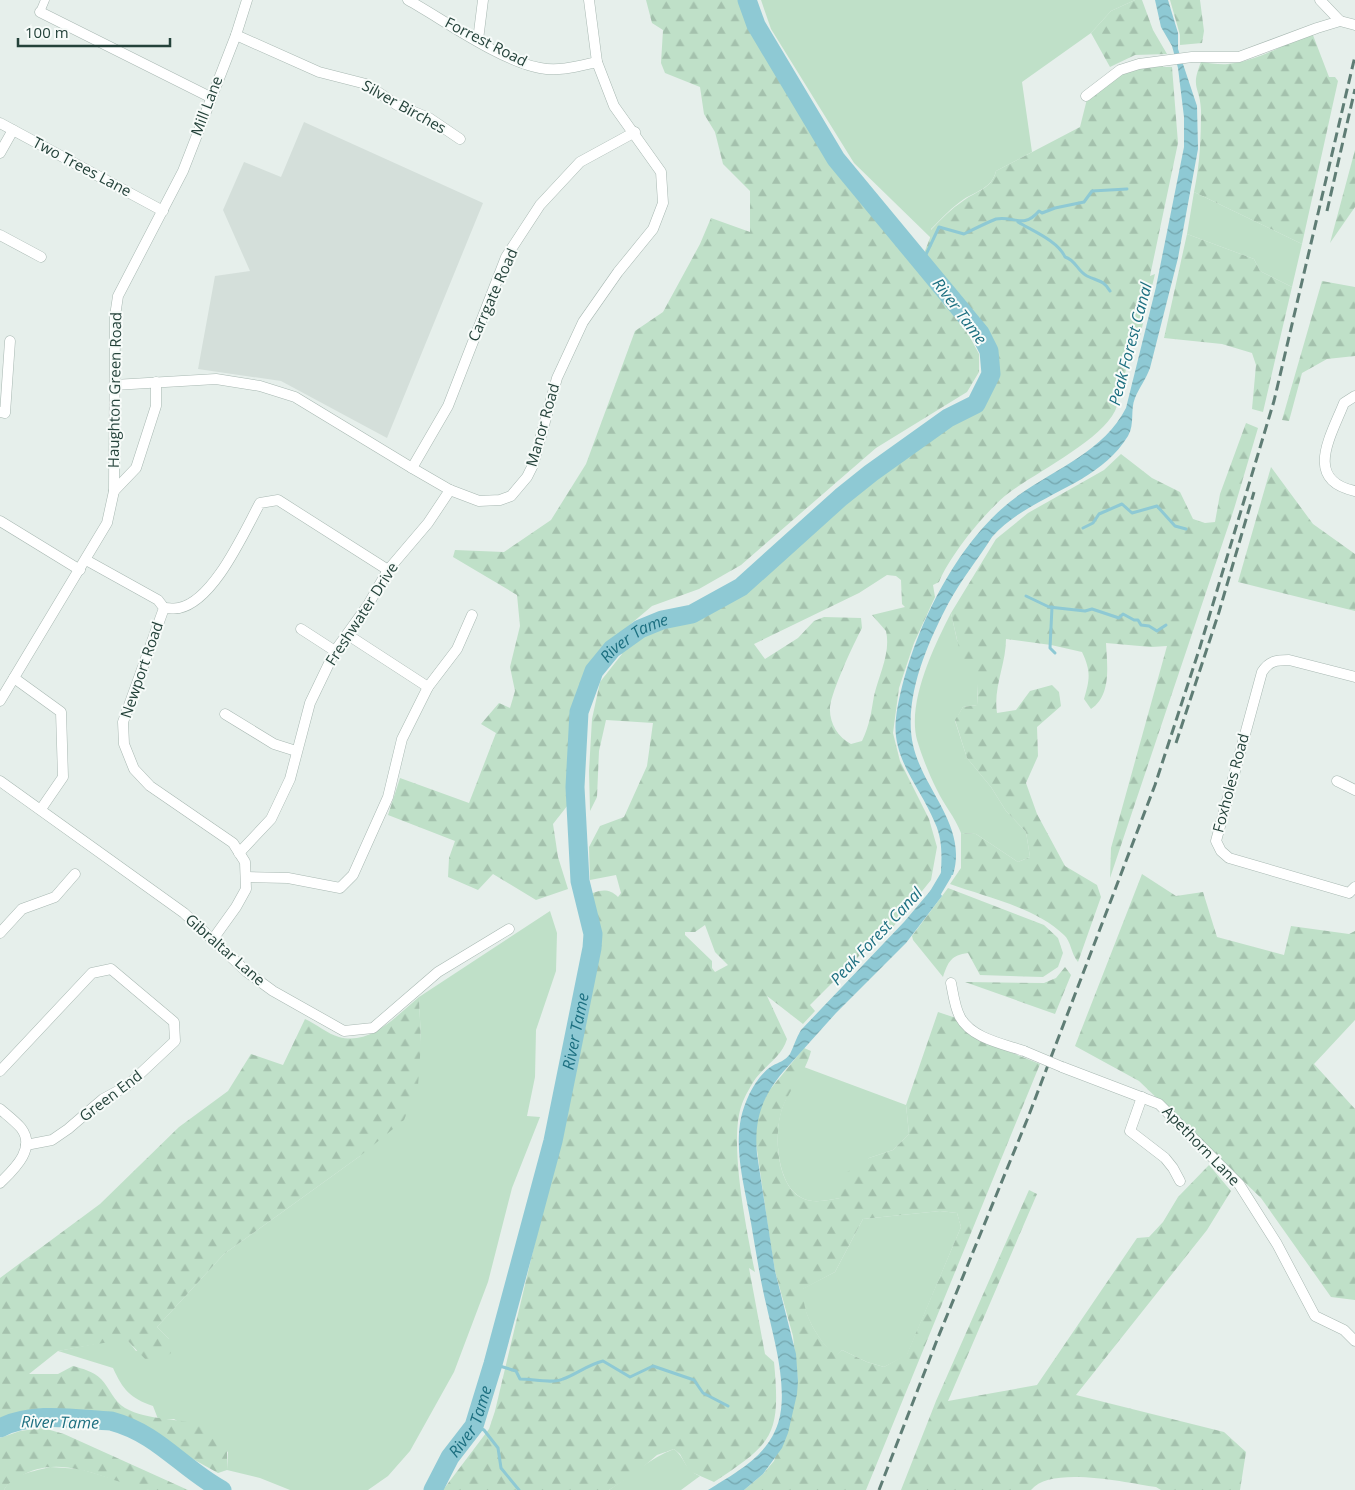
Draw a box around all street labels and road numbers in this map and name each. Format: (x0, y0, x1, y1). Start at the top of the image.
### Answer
street label: Forrest Road (442, 12, 531, 70)
street label: Mill Lane (186, 73, 227, 138)
street label: Silver Birches (359, 75, 450, 137)
street label: Two Trees Lane (30, 132, 135, 201)
street label: Carrgate Road (463, 245, 522, 344)
street label: Haughton Green Road (103, 312, 125, 468)
street label: Manor Road (521, 381, 563, 469)
street label: Freshwater Drive (320, 558, 402, 669)
street label: Newport Road (115, 619, 167, 721)
street label: Foxholes Road (1207, 731, 1253, 835)
street label: Gibraltar Lane (182, 909, 270, 989)
street label: Green End (75, 1065, 146, 1125)
street label: Apethorn Lane (1159, 1101, 1245, 1190)

